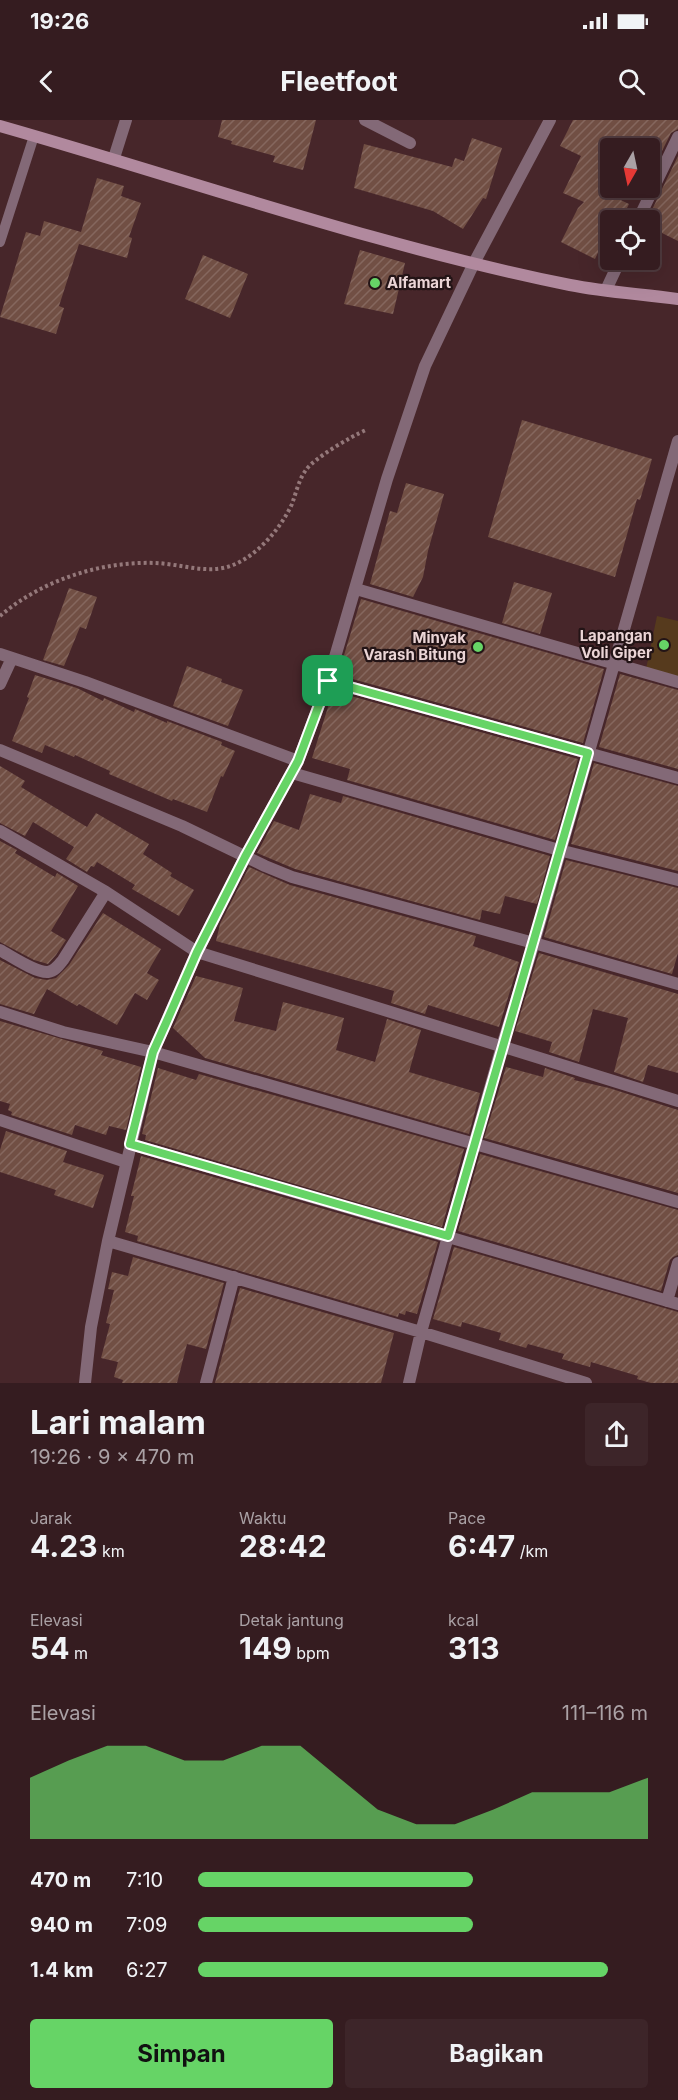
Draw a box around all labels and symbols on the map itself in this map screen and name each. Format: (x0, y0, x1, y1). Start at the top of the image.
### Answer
north arrow (600, 138, 660, 198)
place label: Alfamart (387, 273, 451, 292)
marker: Alfamart (368, 276, 382, 290)
place label: Lapangan Voli Giper (580, 626, 652, 662)
place label: Minyak Varash Bitung (363, 628, 466, 664)
marker: Lapangan Voli Giper (657, 638, 671, 652)
marker: Minyak Varash Bitung (471, 640, 485, 654)
pin (302, 655, 353, 706)

